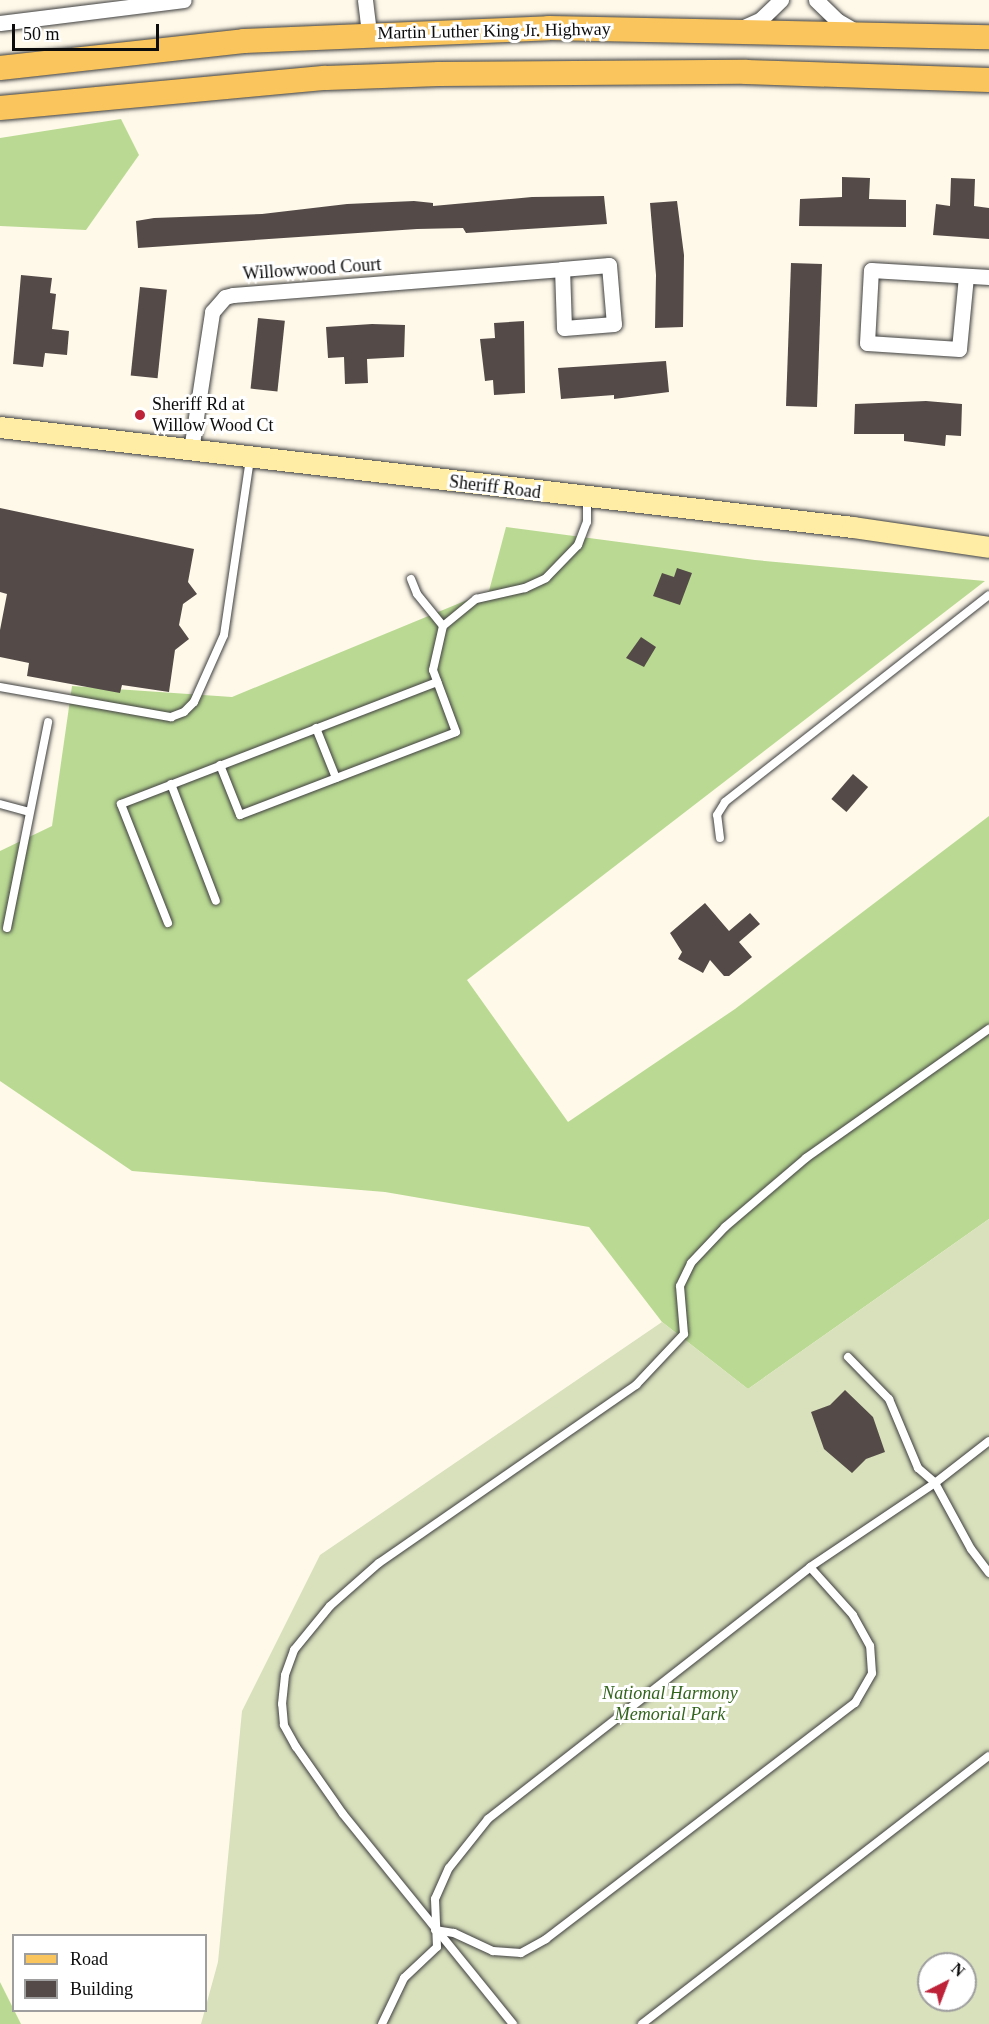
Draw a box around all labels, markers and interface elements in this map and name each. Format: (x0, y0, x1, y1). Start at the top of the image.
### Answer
scale bar (15, 12, 162, 50)
street label: Martin Luther King Jr. Highway (377, 18, 611, 44)
text: 50 m (23, 24, 60, 44)
street label: Willowwood Court (242, 253, 382, 285)
place label: Sheriff Rd at Willow Wood Ct (152, 394, 274, 436)
marker: Sheriff Rd at Willow Wood Ct (133, 408, 147, 422)
street label: Sheriff Road (448, 471, 542, 503)
park label: National Harmony Memorial Park (602, 1683, 738, 1726)
legend (12, 1934, 207, 2012)
text: Road (70, 1949, 108, 1969)
north arrow (917, 1952, 977, 2012)
text: N (948, 1960, 968, 1980)
text: Building (70, 1979, 133, 1999)

